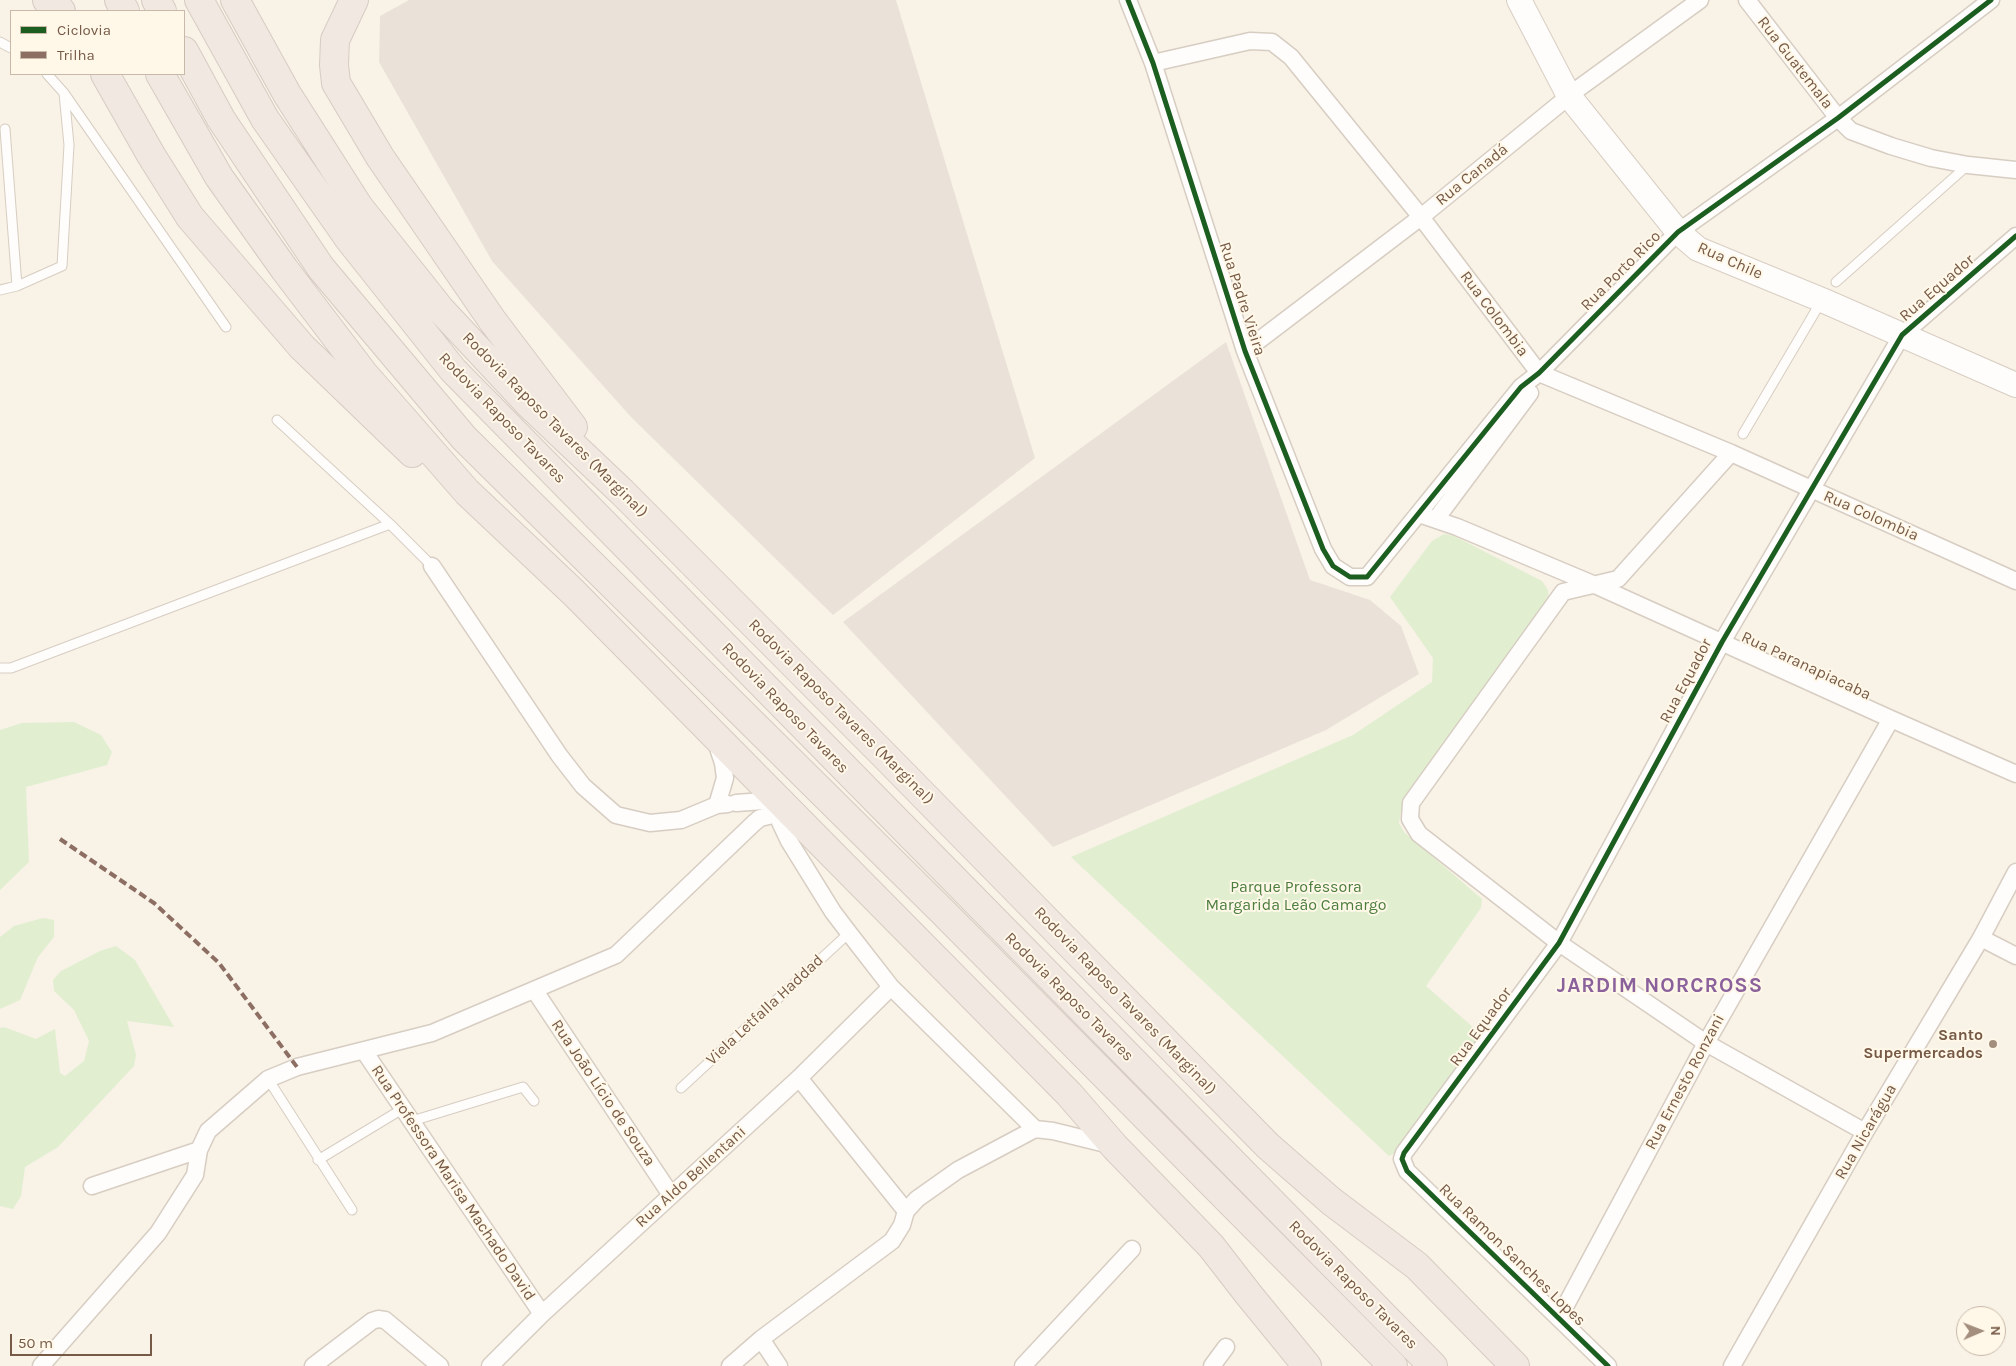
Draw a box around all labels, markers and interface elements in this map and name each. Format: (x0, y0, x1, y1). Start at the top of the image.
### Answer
legend (10, 10, 185, 75)
street label: Rua Guatemala (1753, 13, 1837, 113)
text: Ciclovia (57, 21, 111, 39)
text: Trilha (57, 46, 95, 64)
street label: Rua Canadá (1432, 140, 1512, 210)
street label: Rua Porto Rico (1577, 227, 1665, 315)
street label: Rua Chile (1695, 238, 1765, 284)
street label: Rua Padre Vieira (1215, 240, 1269, 358)
street label: Rua Equador (1896, 250, 1978, 326)
street label: Rua Colombia (1456, 268, 1532, 360)
street label: Rodovia Raposo Tavares (Marginal) (458, 328, 652, 522)
street label: Rodovia Raposo Tavares (434, 349, 570, 487)
street label: Rua Colombia (1821, 487, 1921, 545)
street label: Rodovia Raposo Tavares (Marginal) (744, 615, 938, 809)
street label: Rua Paranapiacaba (1738, 627, 1874, 705)
street label: Rua Equador (1656, 635, 1716, 727)
street label: Rodovia Raposo Tavares (717, 639, 853, 777)
park label: Parque Professora Margarida Leão Camargo (1205, 877, 1387, 915)
street label: Rodovia Raposo Tavares (Marginal) (1030, 903, 1220, 1099)
street label: Rodovia Raposo Tavares (1001, 929, 1137, 1065)
street label: Viela Letfalla Haddad (702, 951, 828, 1069)
district label: JARDIM NORCROSS (1555, 973, 1765, 999)
street label: Rua Equador (1446, 984, 1516, 1070)
street label: Rua Ernesto Ronzani (1641, 1011, 1729, 1153)
street label: Rua João Lício de Souza (547, 1016, 659, 1170)
place label: Santo Supermercados (1863, 1025, 1983, 1063)
marker: Santo Supermercados (1987, 1038, 1999, 1050)
street label: Rua Professora Marisa Machado David (367, 1062, 539, 1304)
street label: Rua Nicarágua (1831, 1081, 1901, 1183)
street label: Rua Aldo Bellentani (632, 1122, 750, 1232)
street label: Rua Ramon Sanches Lopes (1435, 1180, 1589, 1330)
street label: Rodovia Raposo Tavares (1285, 1217, 1421, 1353)
north arrow (1956, 1306, 2006, 1356)
scale bar (12, 1324, 155, 1356)
text: N (1987, 1326, 2004, 1336)
text: 50 m (18, 1334, 53, 1352)

